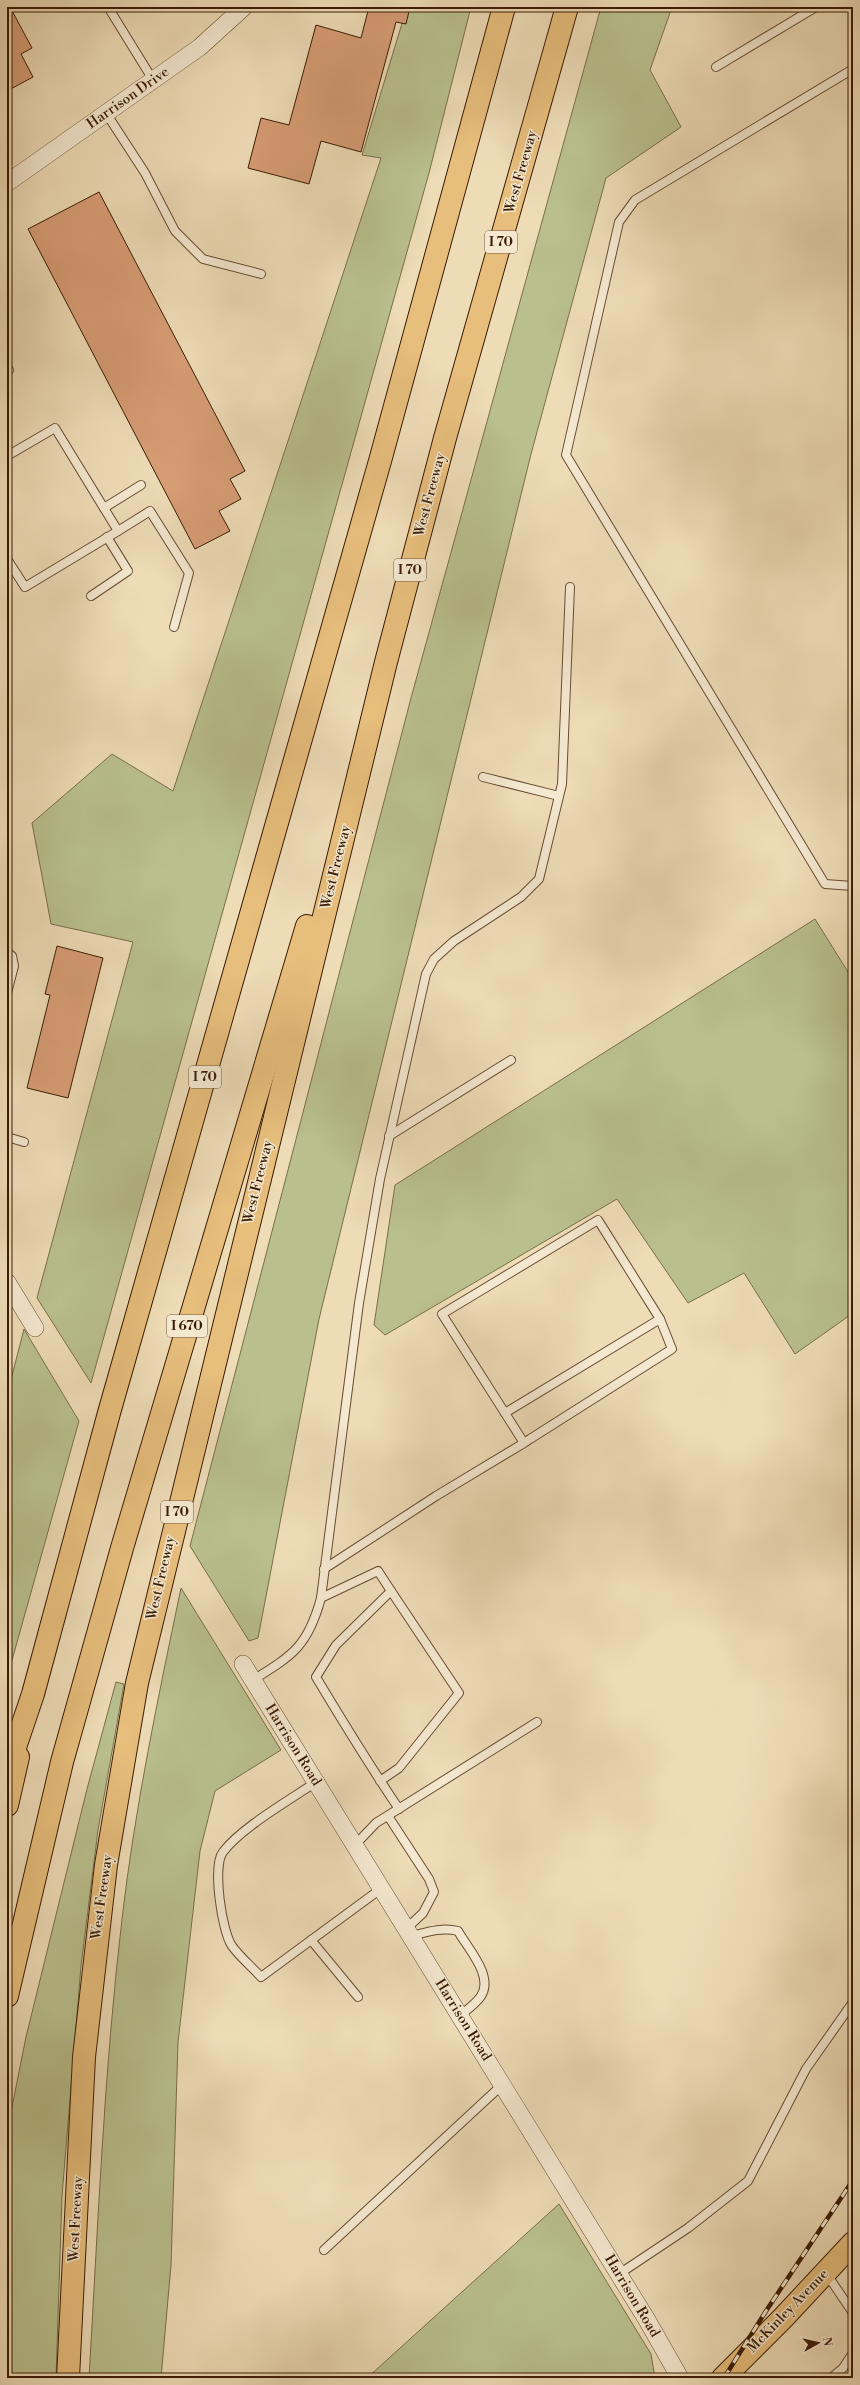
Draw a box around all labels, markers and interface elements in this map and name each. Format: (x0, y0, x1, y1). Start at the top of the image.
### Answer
street label: Harrison Drive (83, 63, 173, 133)
street label: West Freeway (500, 128, 541, 217)
road number: I 70 (485, 231, 517, 253)
street label: West Freeway (410, 451, 450, 540)
road number: I 70 (394, 559, 426, 581)
street label: West Freeway (317, 823, 355, 912)
road number: I 70 (189, 1066, 221, 1088)
street label: West Freeway (239, 1138, 277, 1227)
road number: I 670 (167, 1315, 207, 1337)
road number: I 70 (161, 1501, 193, 1523)
street label: West Freeway (142, 1534, 179, 1623)
street label: Harrison Road (261, 1701, 325, 1789)
street label: West Freeway (87, 1853, 117, 1942)
street label: Harrison Road (431, 1976, 495, 2064)
street label: West Freeway (65, 2176, 87, 2263)
street label: Harrison Road (600, 2251, 664, 2341)
street label: McKinley Avenue (743, 2265, 833, 2357)
north arrow (798, 2323, 838, 2363)
text: N (819, 2336, 834, 2347)

